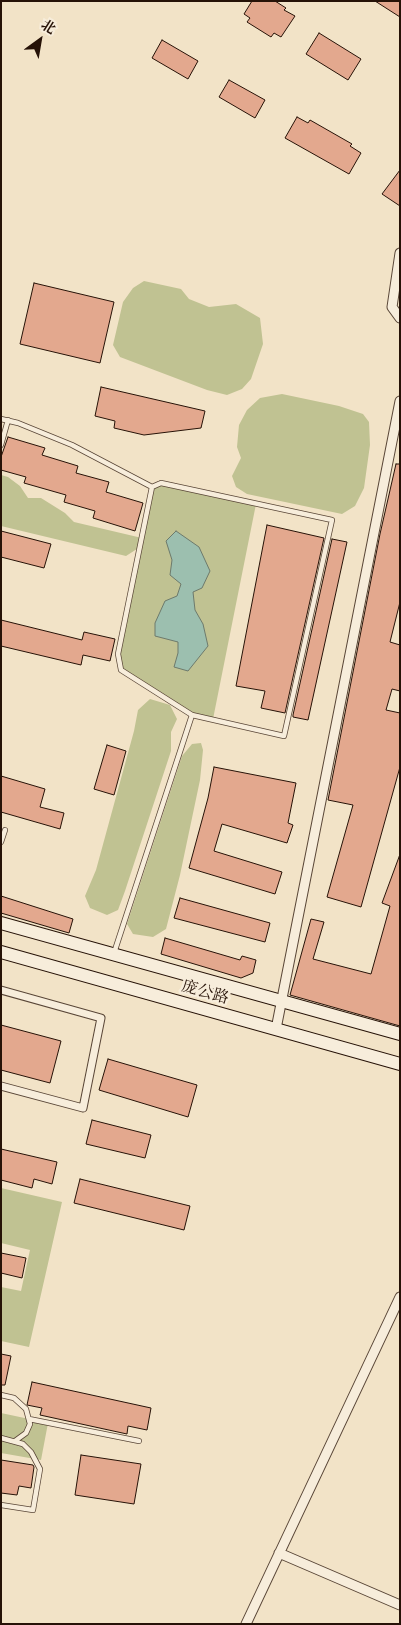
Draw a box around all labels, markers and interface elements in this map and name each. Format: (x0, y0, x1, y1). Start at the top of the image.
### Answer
north arrow (15, 15, 65, 65)
text: 北 (37, 16, 59, 39)
street label: 庞公路 (179, 977, 231, 1009)

